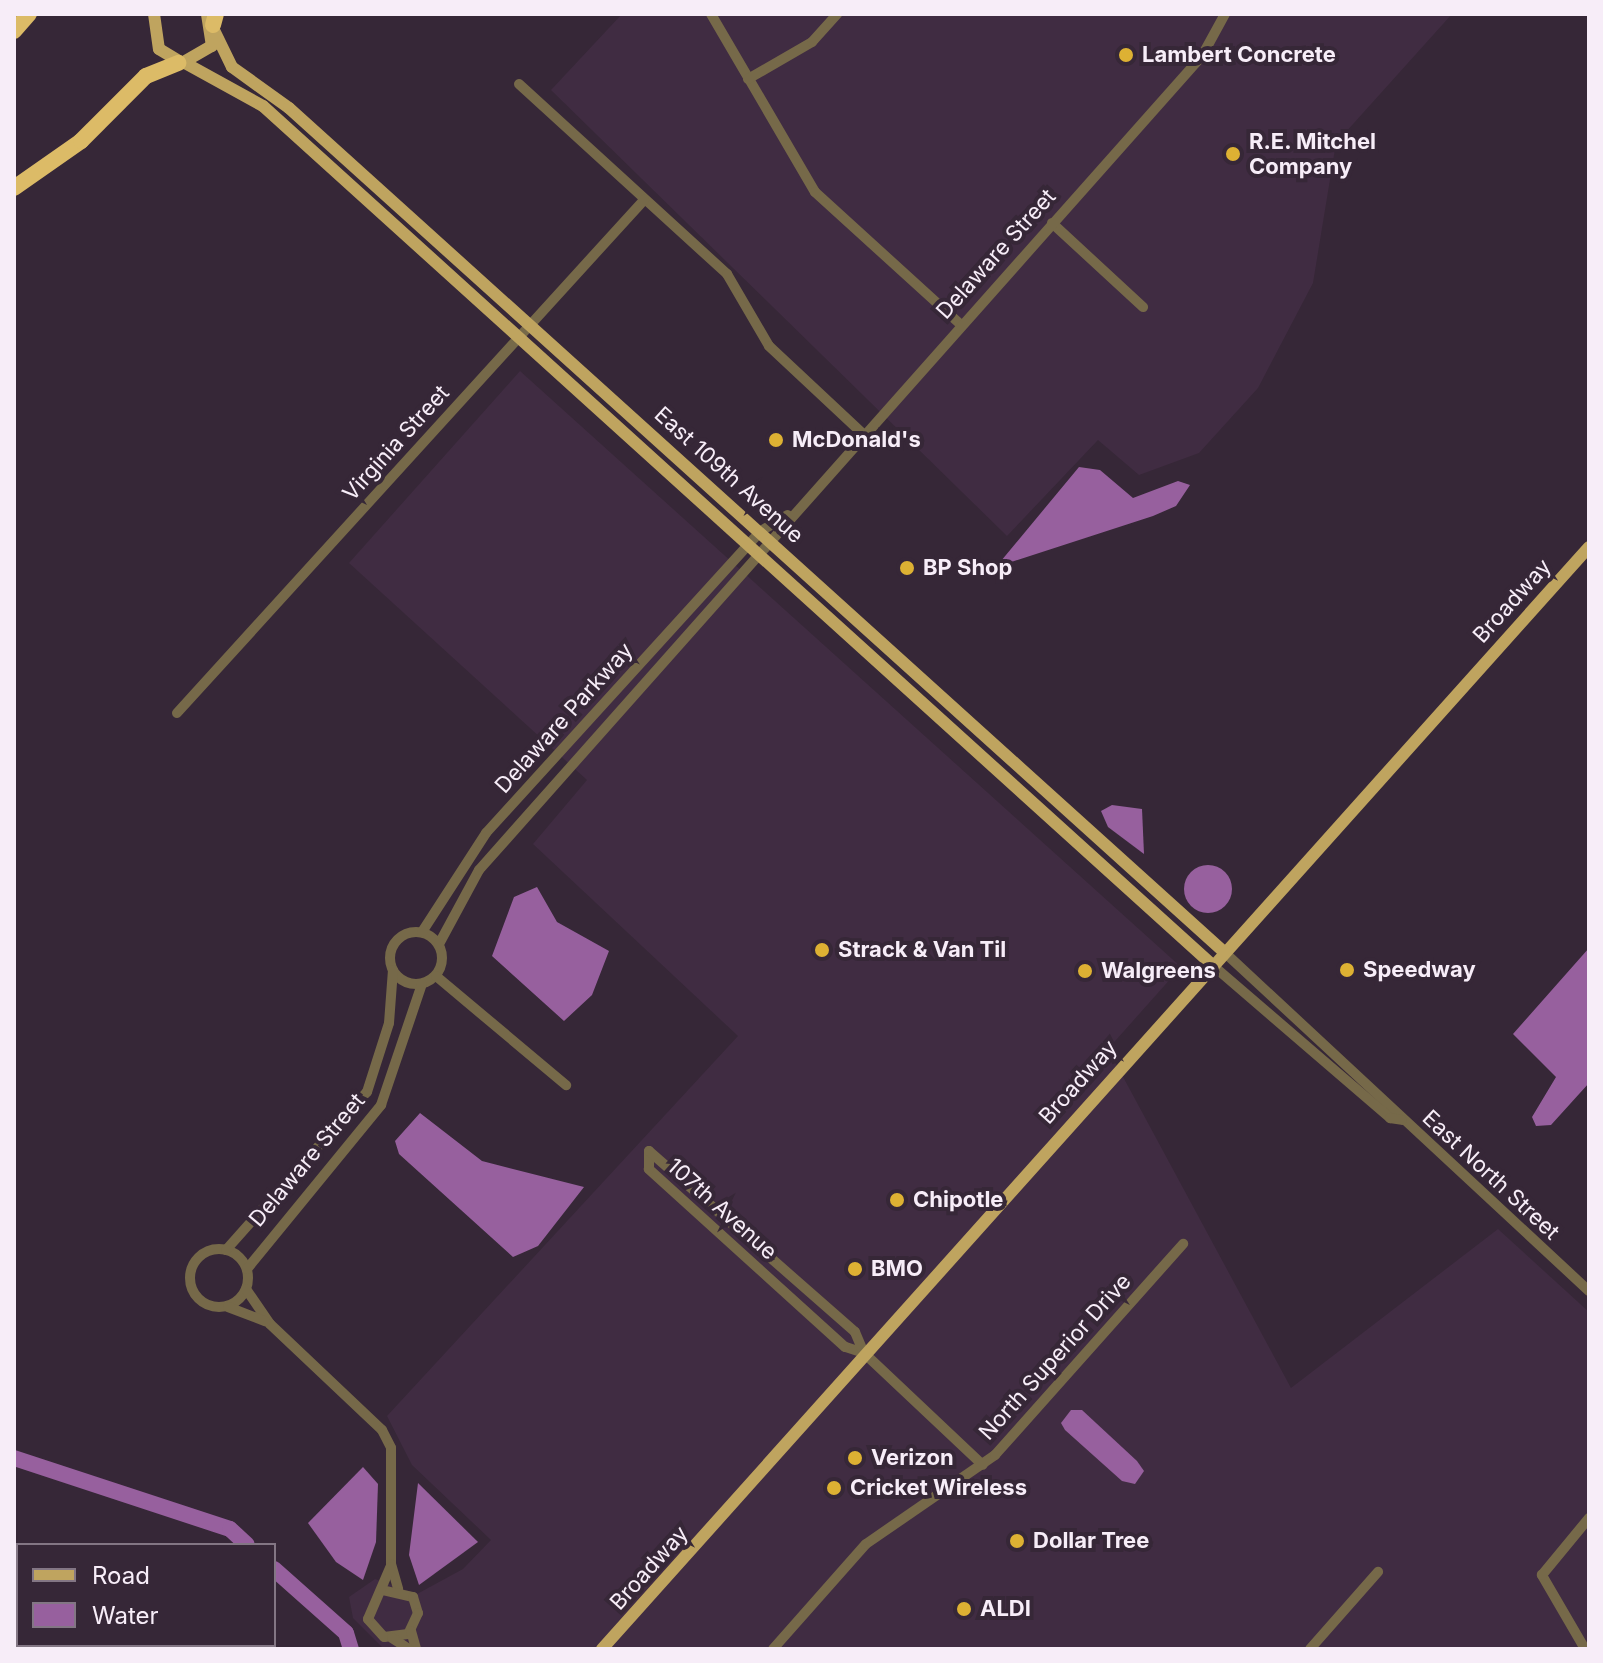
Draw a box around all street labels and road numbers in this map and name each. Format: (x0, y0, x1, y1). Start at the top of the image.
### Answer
street label: Delaware Street (931, 184, 1061, 324)
street label: Virginia Street (337, 380, 455, 506)
street label: East 109th Avenue (649, 401, 809, 549)
street label: Broadway (1467, 554, 1557, 648)
street label: Delaware Parkway (490, 637, 638, 799)
street label: Broadway (1033, 1035, 1123, 1129)
street label: Delaware Street (244, 1088, 370, 1232)
street label: East North Street (1417, 1105, 1565, 1245)
street label: 107th Avenue (662, 1153, 782, 1265)
street label: North Superior Drive (973, 1268, 1137, 1446)
street label: Broadway (604, 1521, 694, 1615)

